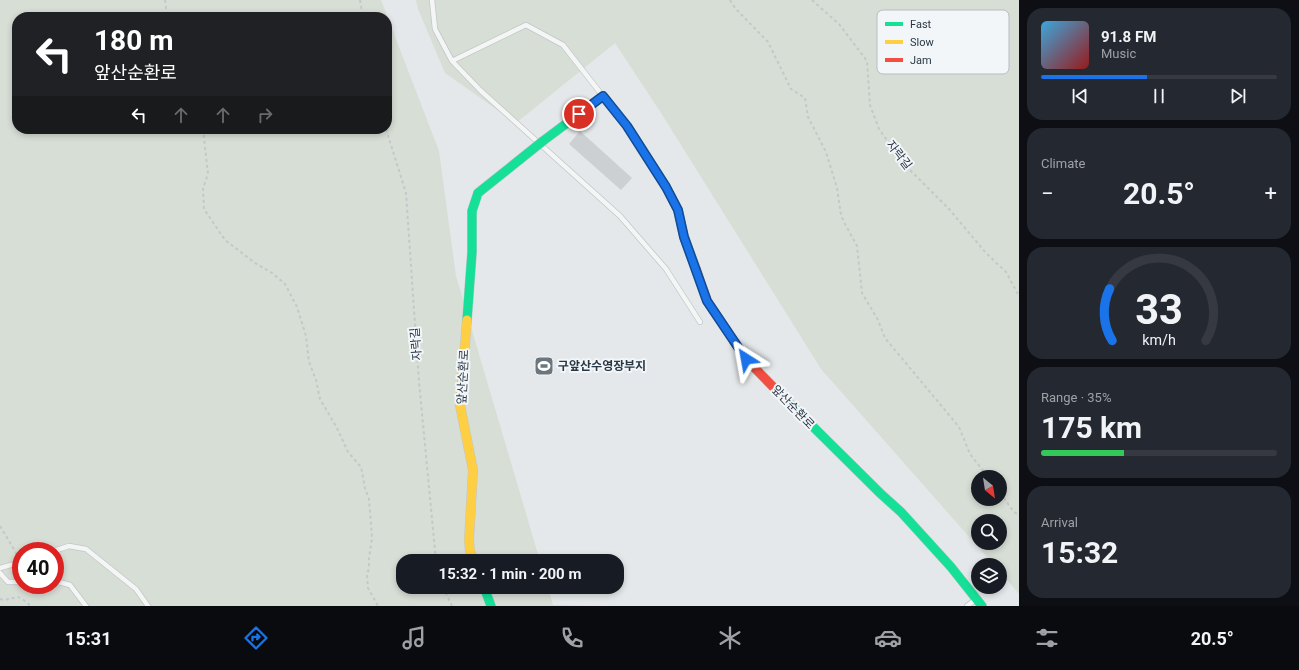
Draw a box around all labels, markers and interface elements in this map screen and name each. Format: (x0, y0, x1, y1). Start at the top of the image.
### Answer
legend (877, 10, 1009, 74)
text: Fast (910, 18, 932, 31)
text: 180 m (94, 24, 173, 57)
icon: left (28, 28, 80, 80)
text: 91.8 FM (1101, 28, 1156, 46)
text: Slow (910, 36, 934, 49)
text: Music (1101, 46, 1136, 61)
text: Jam (910, 54, 932, 67)
text: 앞산순환로 (94, 62, 177, 83)
icon: previous (1069, 85, 1091, 107)
icon: pause (1148, 85, 1170, 107)
icon: next (1227, 85, 1249, 107)
pin (562, 97, 596, 131)
icon: arrive (568, 103, 590, 125)
icon: left (128, 104, 150, 126)
icon: ahead (170, 104, 192, 126)
icon: ahead (212, 104, 234, 126)
icon: right (254, 104, 276, 126)
street label: 자락길 (883, 138, 915, 172)
text: Climate (1041, 156, 1085, 171)
text: 20.5° (1123, 176, 1195, 211)
text: − (1041, 181, 1054, 206)
text: + (1265, 181, 1277, 206)
text: 33 (1135, 285, 1183, 334)
street label: 자락길 (408, 327, 424, 361)
text: km/h (1142, 332, 1176, 348)
position arrow (725, 338, 767, 380)
street label: 앞산순환로 (455, 349, 471, 405)
sports icon: 구앞산수영장부지 (533, 355, 555, 377)
place label: 구앞산수영장부지 (558, 359, 646, 373)
street label: 앞산순환로 (769, 382, 817, 432)
text: Range · 35% (1041, 390, 1111, 405)
text: 175 km (1041, 410, 1142, 445)
north arrow (971, 470, 1007, 506)
map controls (971, 470, 1007, 594)
button: search (971, 514, 1007, 550)
text: Arrival (1041, 515, 1078, 530)
text: 15:32 (1041, 535, 1118, 570)
speed limit sign: 40 (12, 542, 64, 594)
button: layers (971, 558, 1007, 594)
text: 15:32 · 1 min · 200 m (439, 565, 581, 583)
icon: directions (242, 624, 270, 652)
icon: music (400, 624, 428, 652)
icon: phone (558, 624, 586, 652)
icon: climate (716, 624, 744, 652)
icon: car (874, 624, 902, 652)
icon: filters (1033, 624, 1061, 652)
text: 15:31 (65, 628, 111, 649)
text: 20.5° (1191, 628, 1234, 649)

